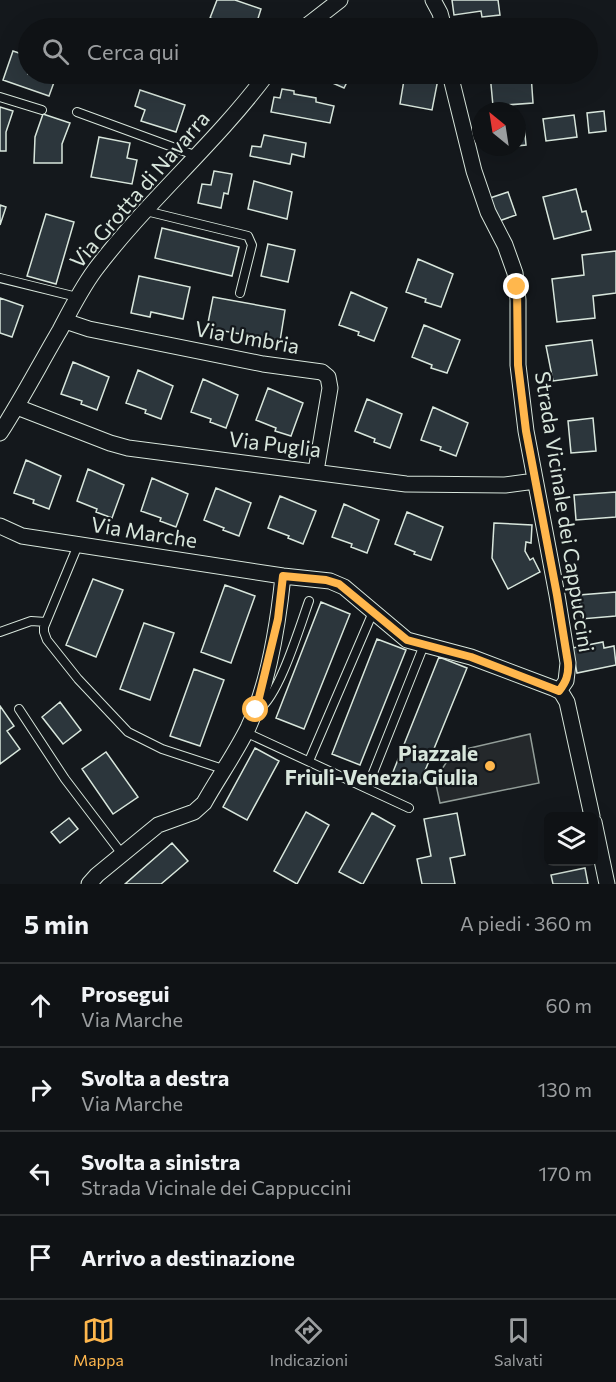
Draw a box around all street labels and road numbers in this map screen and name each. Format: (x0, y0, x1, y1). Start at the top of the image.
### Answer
street label: Via Grotta di Navarra (64, 105, 214, 273)
street label: Via Umbria (193, 315, 301, 358)
street label: Strada Vicinale dei Cappuccini (531, 369, 600, 654)
street label: Via Puglia (228, 425, 323, 462)
street label: Via Marche (89, 511, 199, 552)

